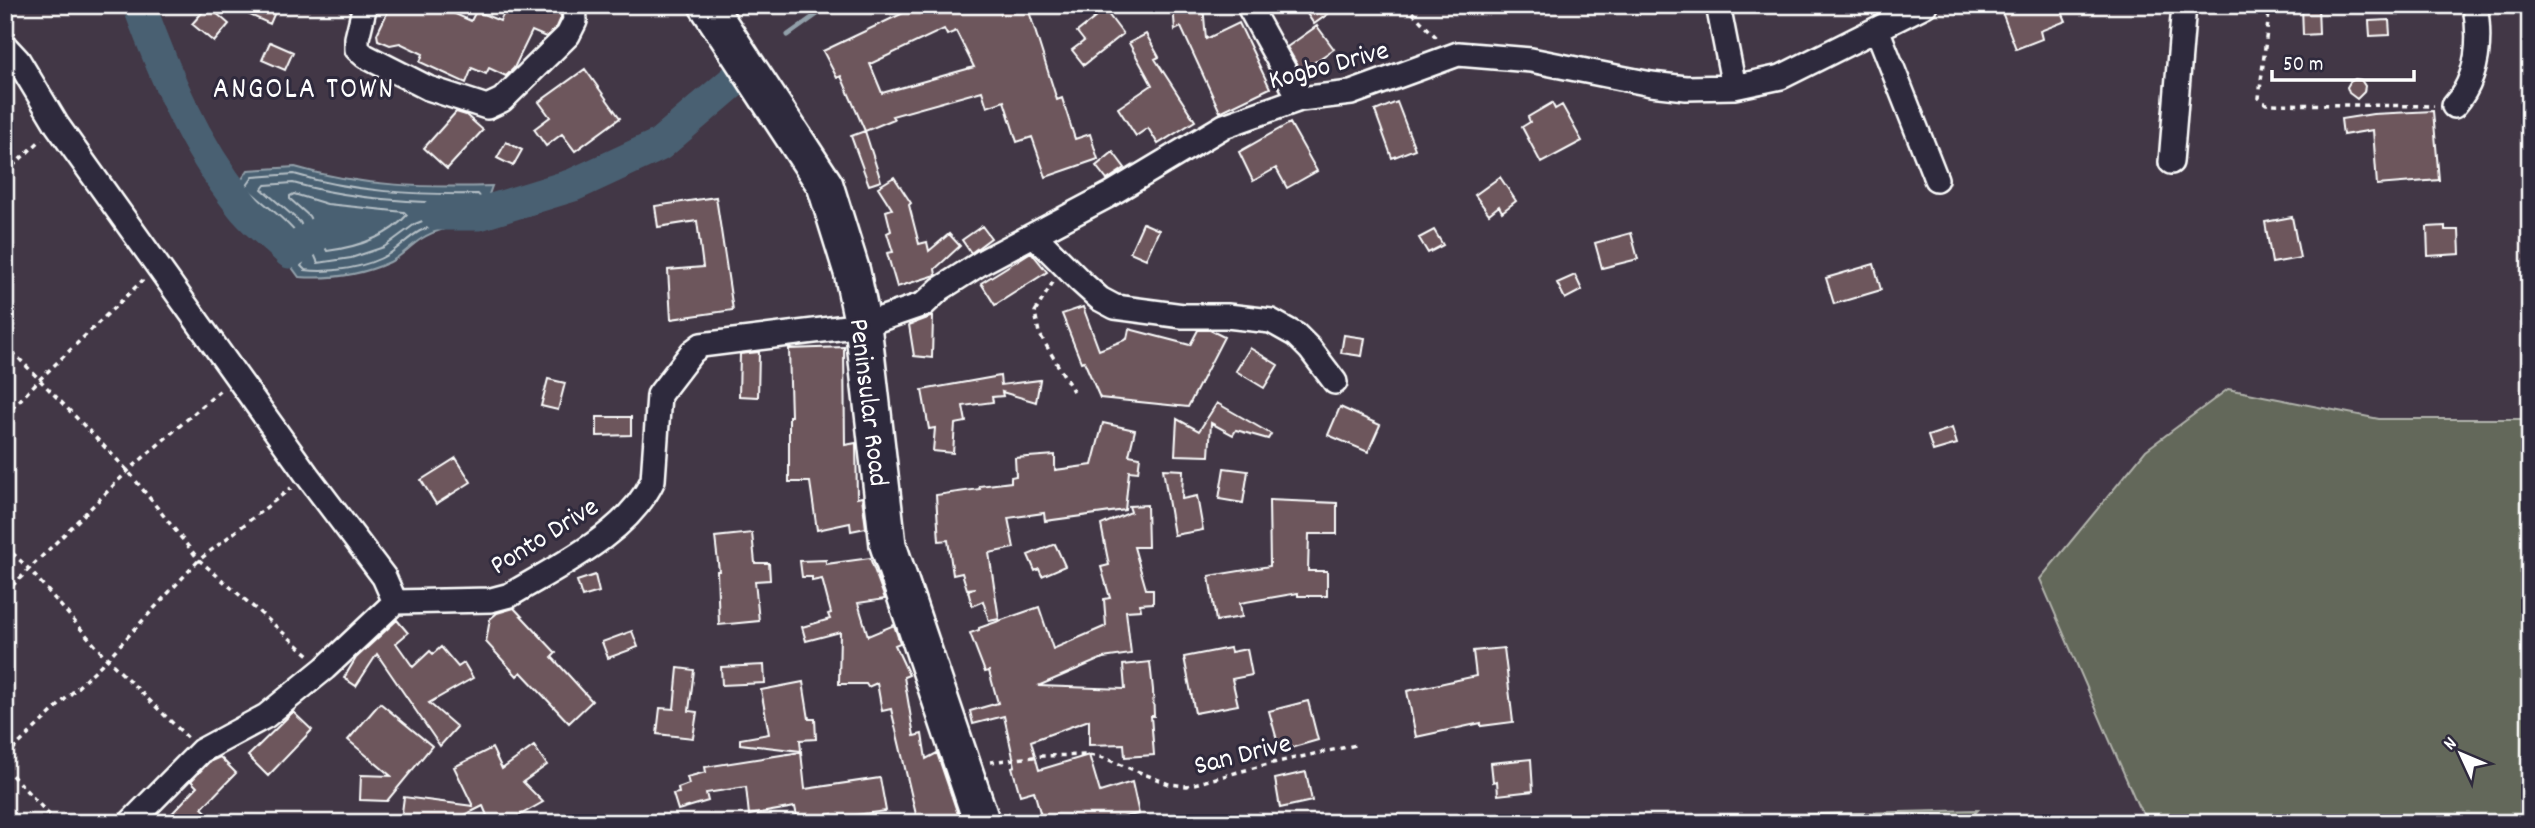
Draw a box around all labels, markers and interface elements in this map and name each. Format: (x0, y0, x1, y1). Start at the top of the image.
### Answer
street label: Kogbo Drive (1265, 33, 1394, 103)
scale bar (2272, 38, 2414, 82)
text: 50 m (2283, 51, 2323, 81)
district label: ANGOLA TOWN (213, 70, 395, 113)
street label: Peninsular Road (836, 316, 896, 489)
street label: Ponto Drive (484, 489, 608, 587)
north arrow (2426, 720, 2496, 790)
street label: San Drive (1190, 725, 1296, 788)
text: N (2438, 732, 2464, 757)

